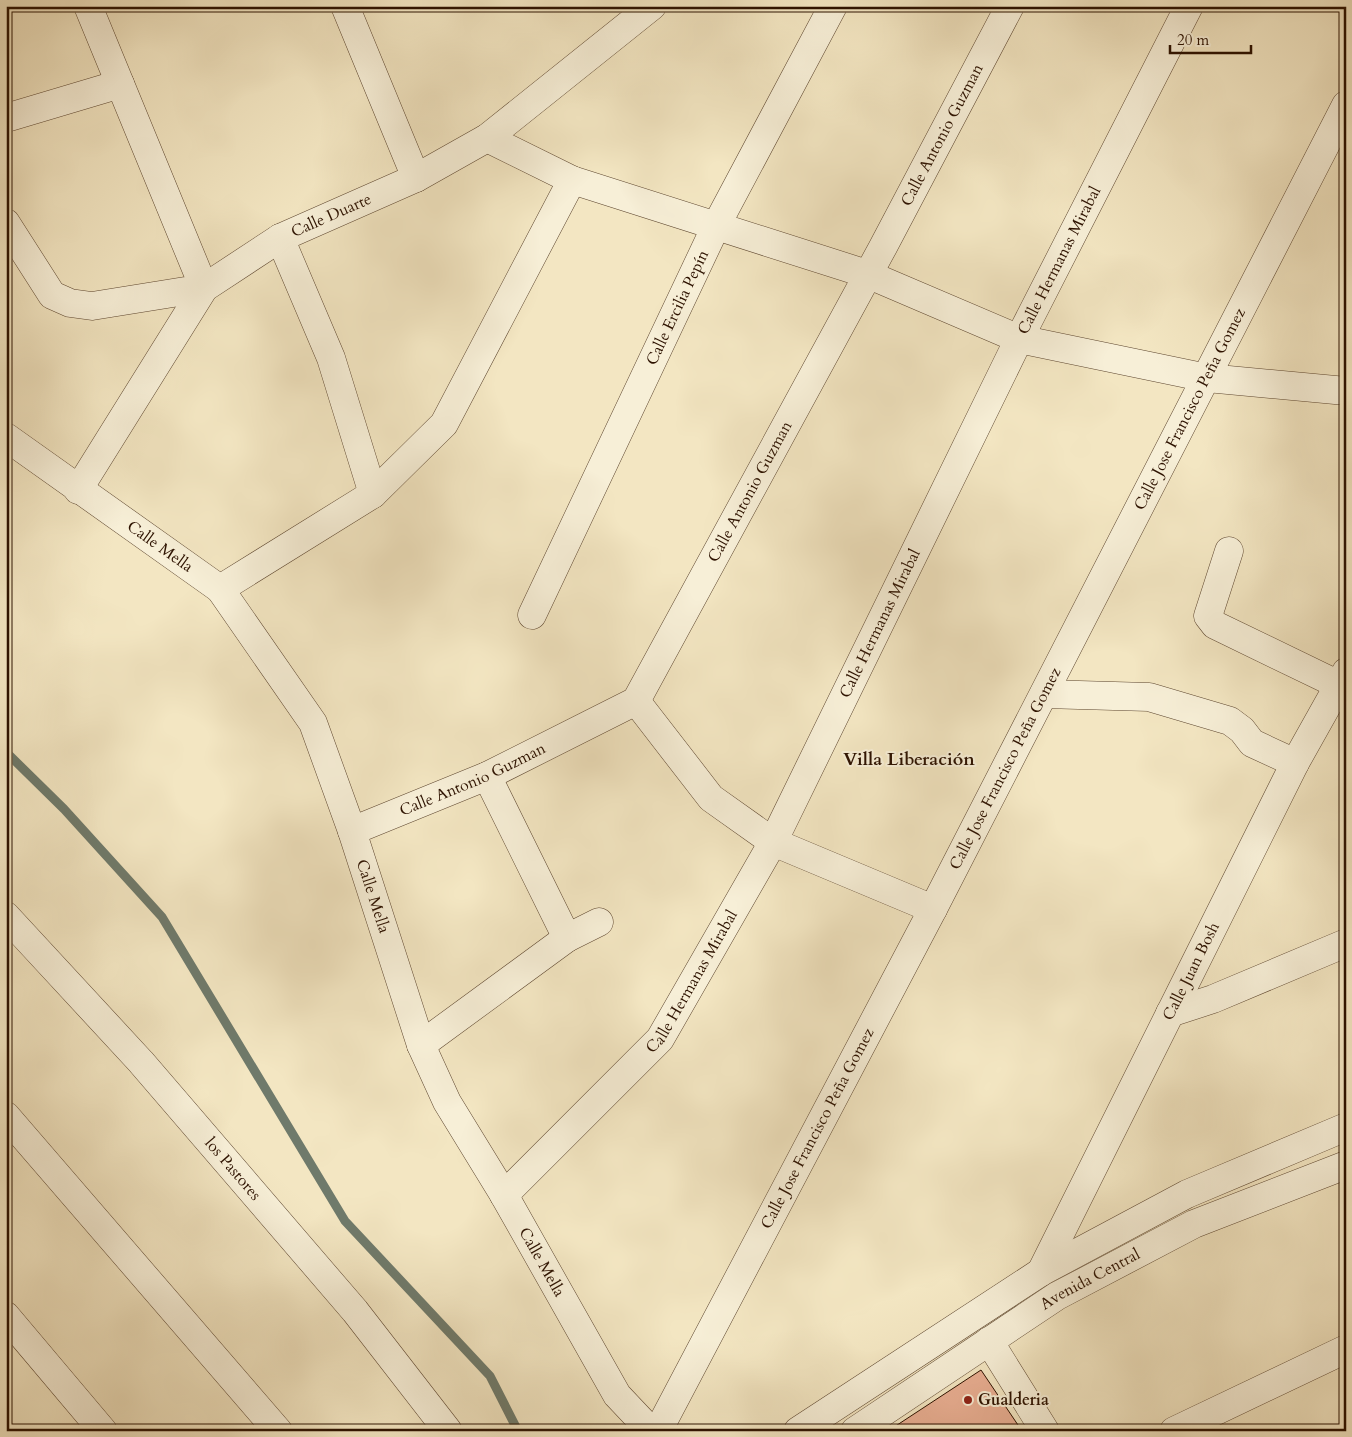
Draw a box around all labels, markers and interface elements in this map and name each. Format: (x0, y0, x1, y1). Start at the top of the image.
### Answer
scale bar (1170, 22, 1251, 54)
text: 20 m (1177, 30, 1209, 50)
street label: Calle Antonio Guzman (895, 60, 989, 210)
street label: Calle Hermanas Mirabal (1012, 183, 1106, 338)
street label: Calle Duarte (288, 188, 375, 243)
street label: Calle Ercilia Pepín (641, 246, 714, 369)
street label: Calle Jose Francisco Peña Gomez (1129, 304, 1251, 514)
street label: Calle Antonio Guzman (703, 417, 797, 566)
street label: Calle Mella (123, 515, 198, 578)
street label: Calle Hermanas Mirabal (834, 545, 926, 702)
street label: Calle Jose Francisco Peña Gomez (944, 664, 1066, 873)
street label: Calle Antonio Guzman (396, 737, 549, 822)
district label: Villa Liberación (843, 747, 975, 772)
street label: Calle Mella (351, 857, 395, 936)
street label: Calle Hermanas Mirabal (641, 906, 743, 1058)
street label: Calle Juan Bosh (1157, 918, 1225, 1024)
street label: Calle Jose Francisco Peña Gomez (755, 1024, 879, 1233)
street label: los Pastores (200, 1133, 266, 1205)
street label: Calle Mella (514, 1223, 570, 1301)
street label: Avenida Central (1036, 1243, 1144, 1315)
place label: Gualderia (978, 1389, 1049, 1411)
marker: Gualderia (962, 1394, 974, 1406)

